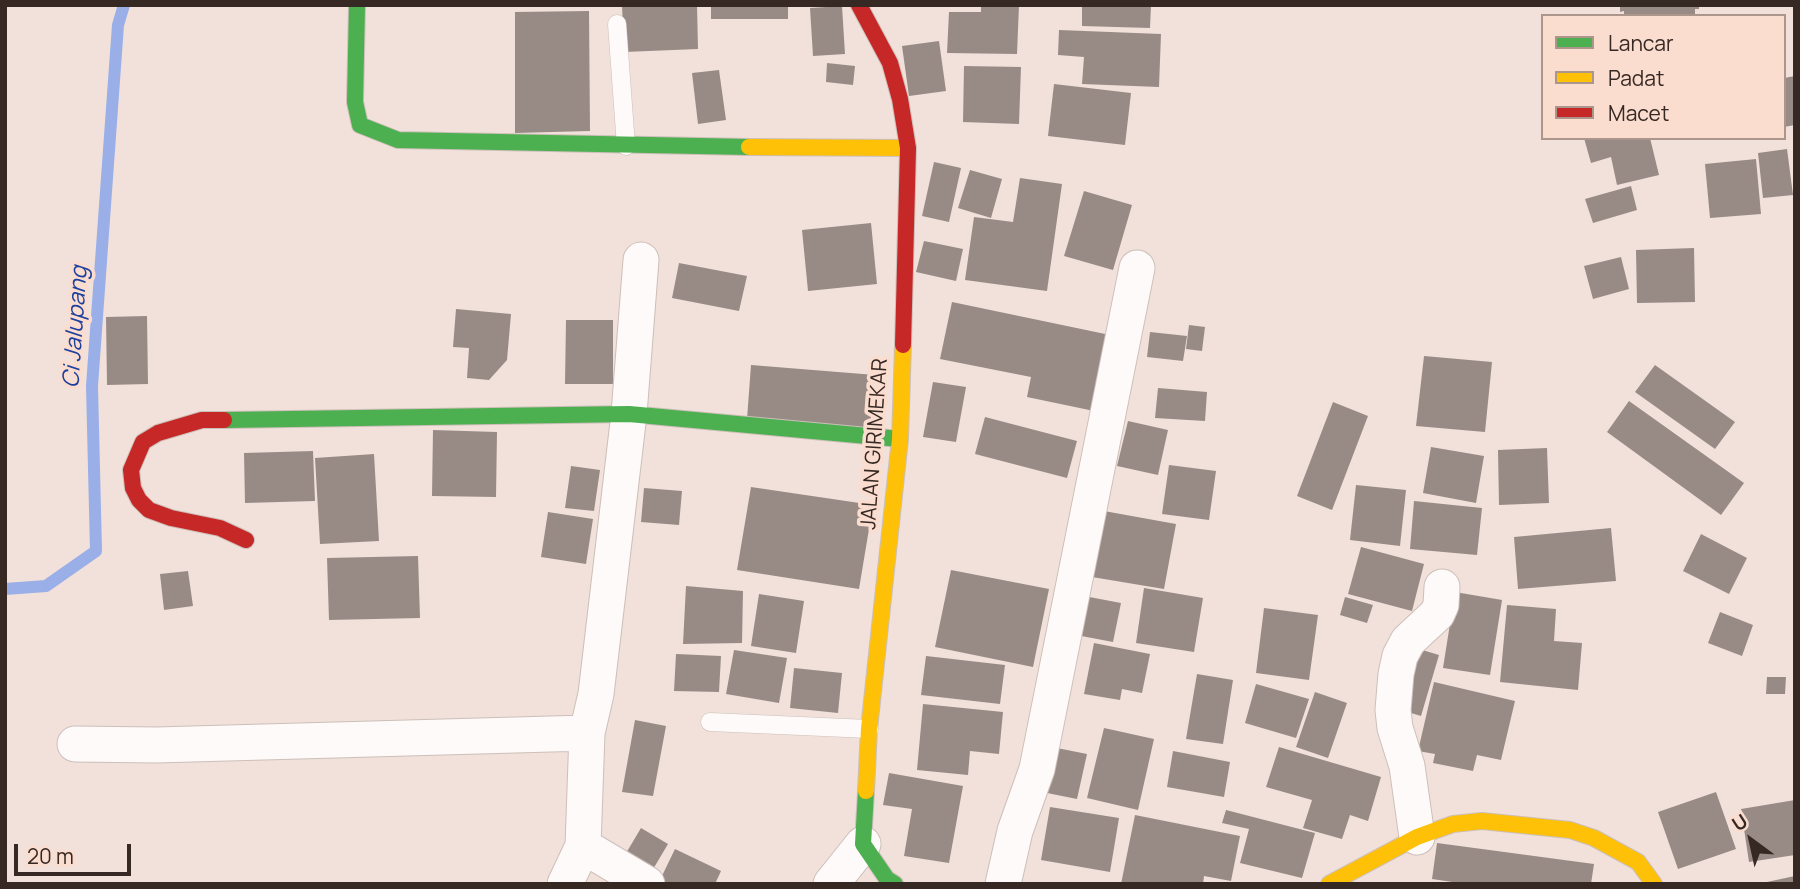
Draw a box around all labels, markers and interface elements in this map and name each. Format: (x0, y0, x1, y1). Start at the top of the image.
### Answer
legend (1541, 14, 1786, 140)
text: Lancar (1608, 29, 1674, 57)
text: Padat (1608, 64, 1664, 92)
text: Macet (1608, 99, 1669, 127)
water label: Ci Jalupang (58, 265, 94, 389)
street label: JALAN GIRIMEKAR (856, 357, 894, 531)
north arrow (1716, 805, 1786, 875)
text: U (1727, 808, 1752, 837)
scale bar (18, 830, 135, 874)
text: 20 m (27, 842, 74, 870)

